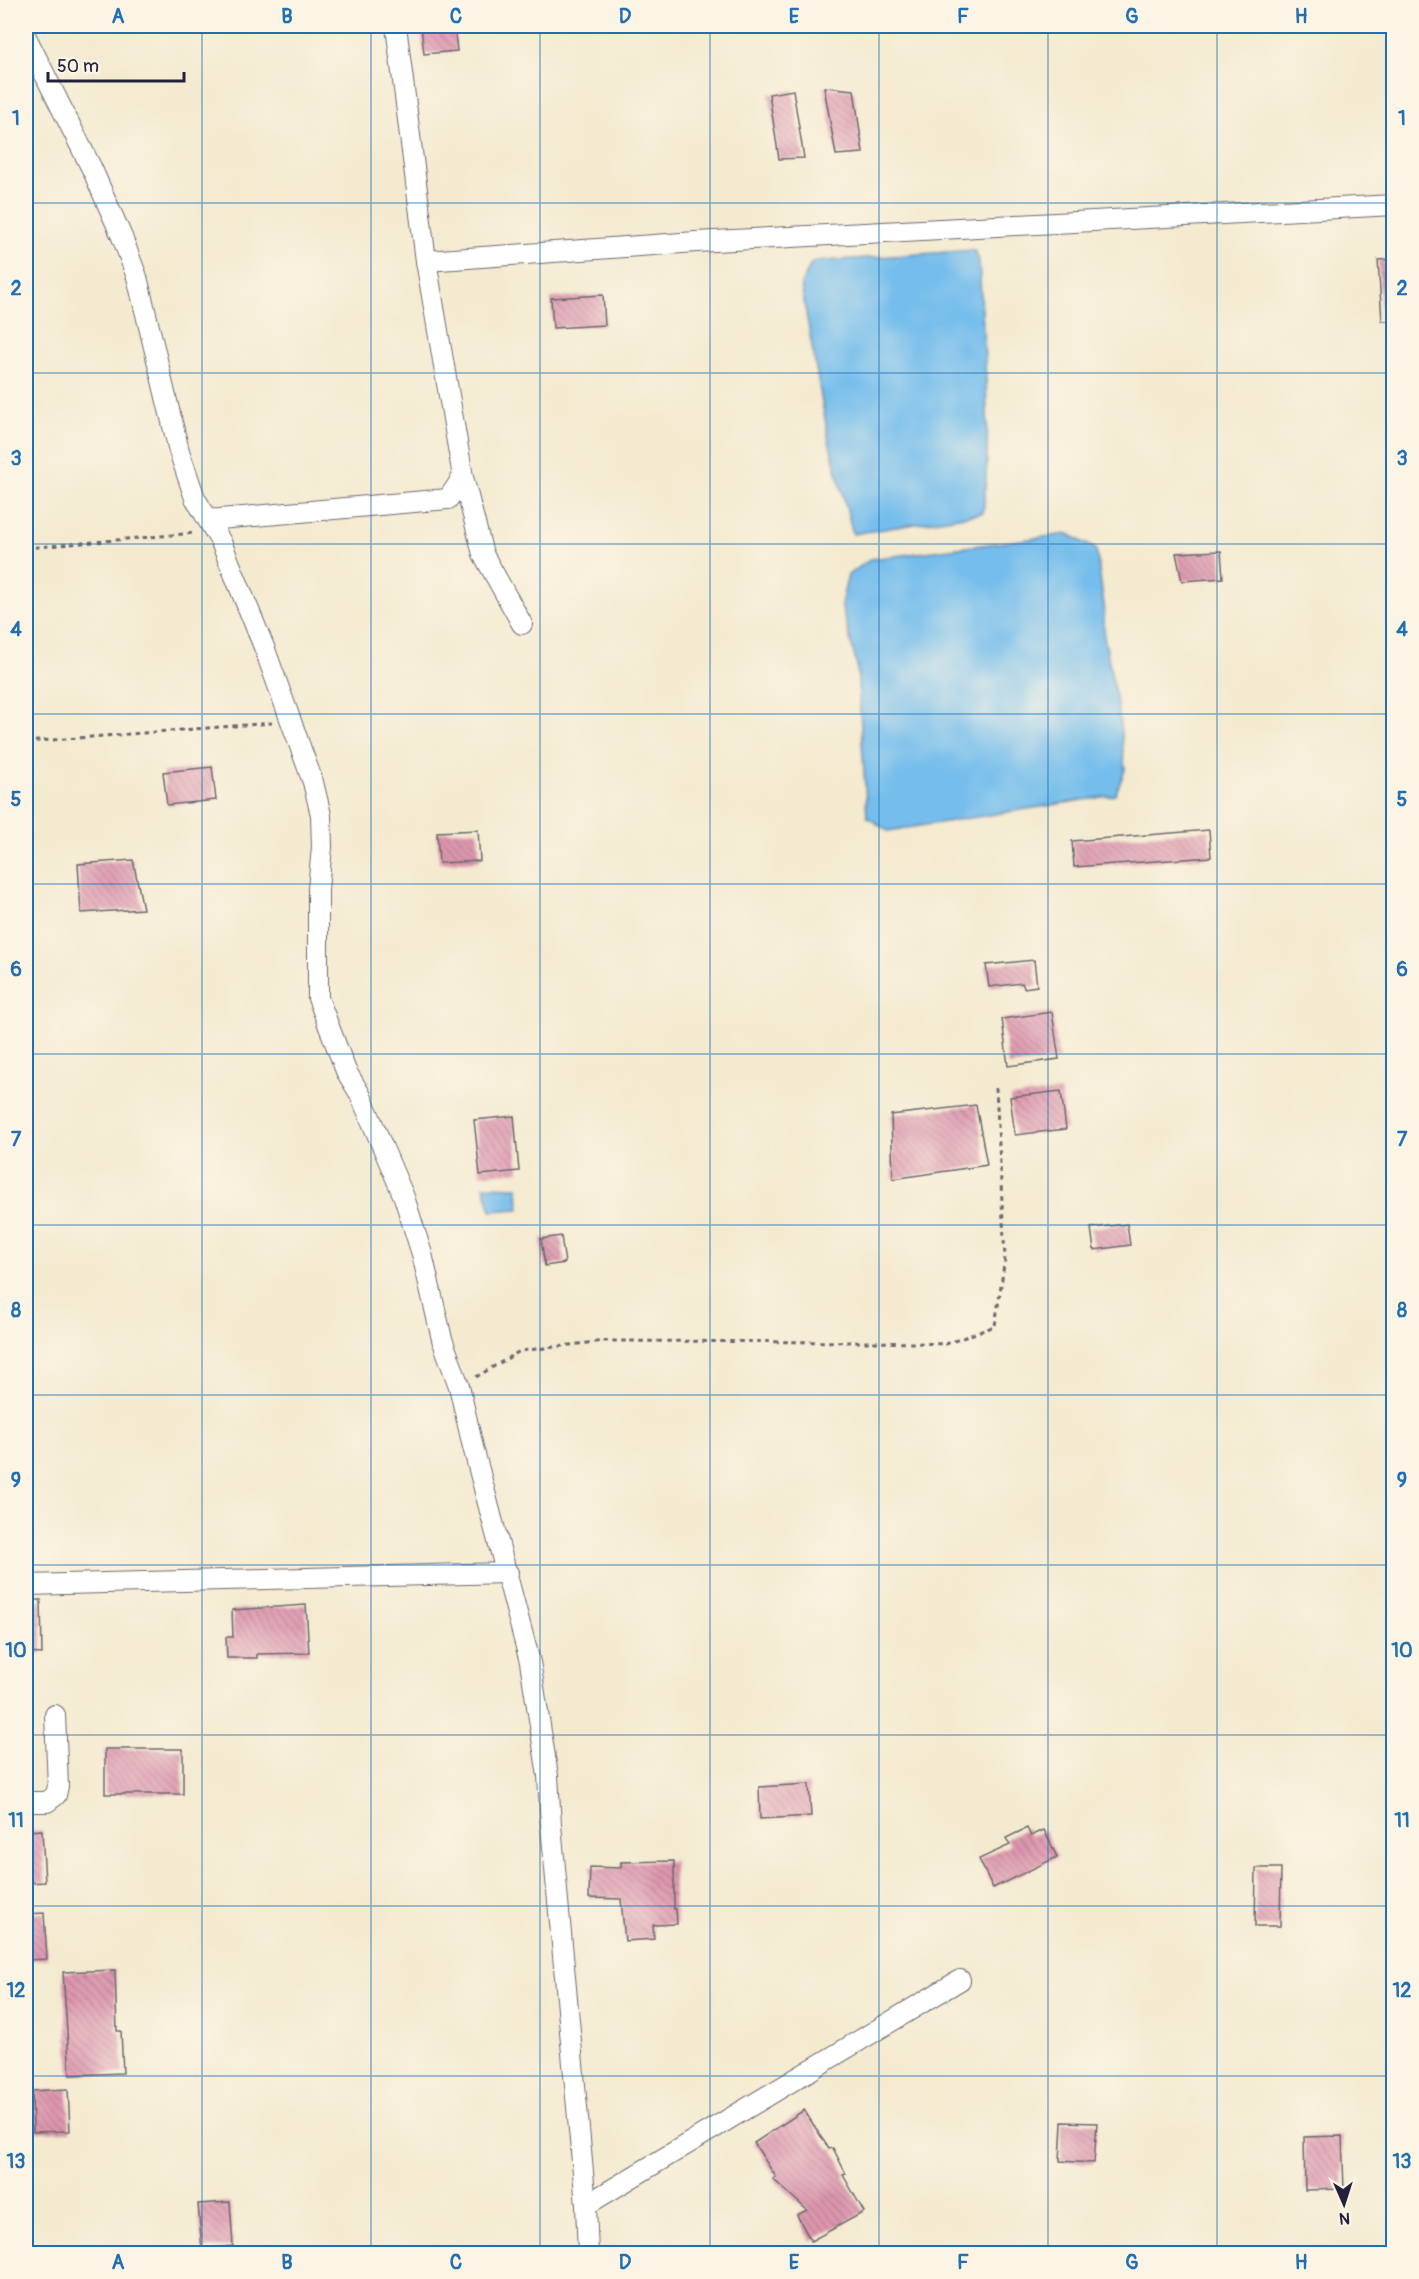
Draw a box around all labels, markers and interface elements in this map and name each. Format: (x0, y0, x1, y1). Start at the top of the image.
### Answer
text: A (112, 4, 125, 29)
text: B (281, 4, 293, 29)
text: C (450, 4, 462, 29)
text: D (619, 4, 632, 29)
text: E (789, 4, 800, 29)
text: F (957, 4, 969, 29)
text: G (1125, 4, 1139, 29)
text: H (1295, 4, 1308, 29)
scale bar (48, 45, 184, 83)
text: 50 m (57, 55, 99, 78)
text: 1 (12, 106, 20, 131)
text: 1 (1398, 106, 1406, 131)
text: 2 (10, 276, 22, 301)
text: 2 (1396, 276, 1408, 301)
text: 3 (10, 446, 22, 471)
text: 3 (1396, 446, 1408, 471)
text: 4 (10, 617, 22, 642)
text: 4 (1396, 617, 1408, 642)
text: 5 (11, 787, 22, 812)
text: 5 (1397, 787, 1408, 812)
text: 6 (10, 957, 22, 982)
text: 6 (1396, 957, 1408, 982)
text: 7 (11, 1127, 22, 1152)
text: 7 (1397, 1127, 1408, 1152)
text: 8 (11, 1298, 21, 1323)
text: 8 (1397, 1298, 1407, 1323)
text: 9 (11, 1468, 21, 1493)
text: 9 (1397, 1468, 1407, 1493)
text: 10 (5, 1638, 27, 1663)
text: 10 (1391, 1638, 1413, 1663)
text: 11 (8, 1808, 24, 1833)
text: 11 (1394, 1808, 1410, 1833)
text: 12 (7, 1978, 26, 2003)
text: 12 (1393, 1978, 1412, 2003)
text: 13 (7, 2149, 25, 2174)
text: 13 (1393, 2149, 1411, 2174)
north arrow (1314, 2174, 1374, 2234)
text: N (1339, 2208, 1351, 2228)
text: A (112, 2250, 125, 2275)
text: B (281, 2250, 293, 2275)
text: C (450, 2250, 462, 2275)
text: D (619, 2250, 632, 2275)
text: E (789, 2250, 800, 2275)
text: F (957, 2250, 969, 2275)
text: G (1125, 2250, 1139, 2275)
text: H (1295, 2250, 1308, 2275)

